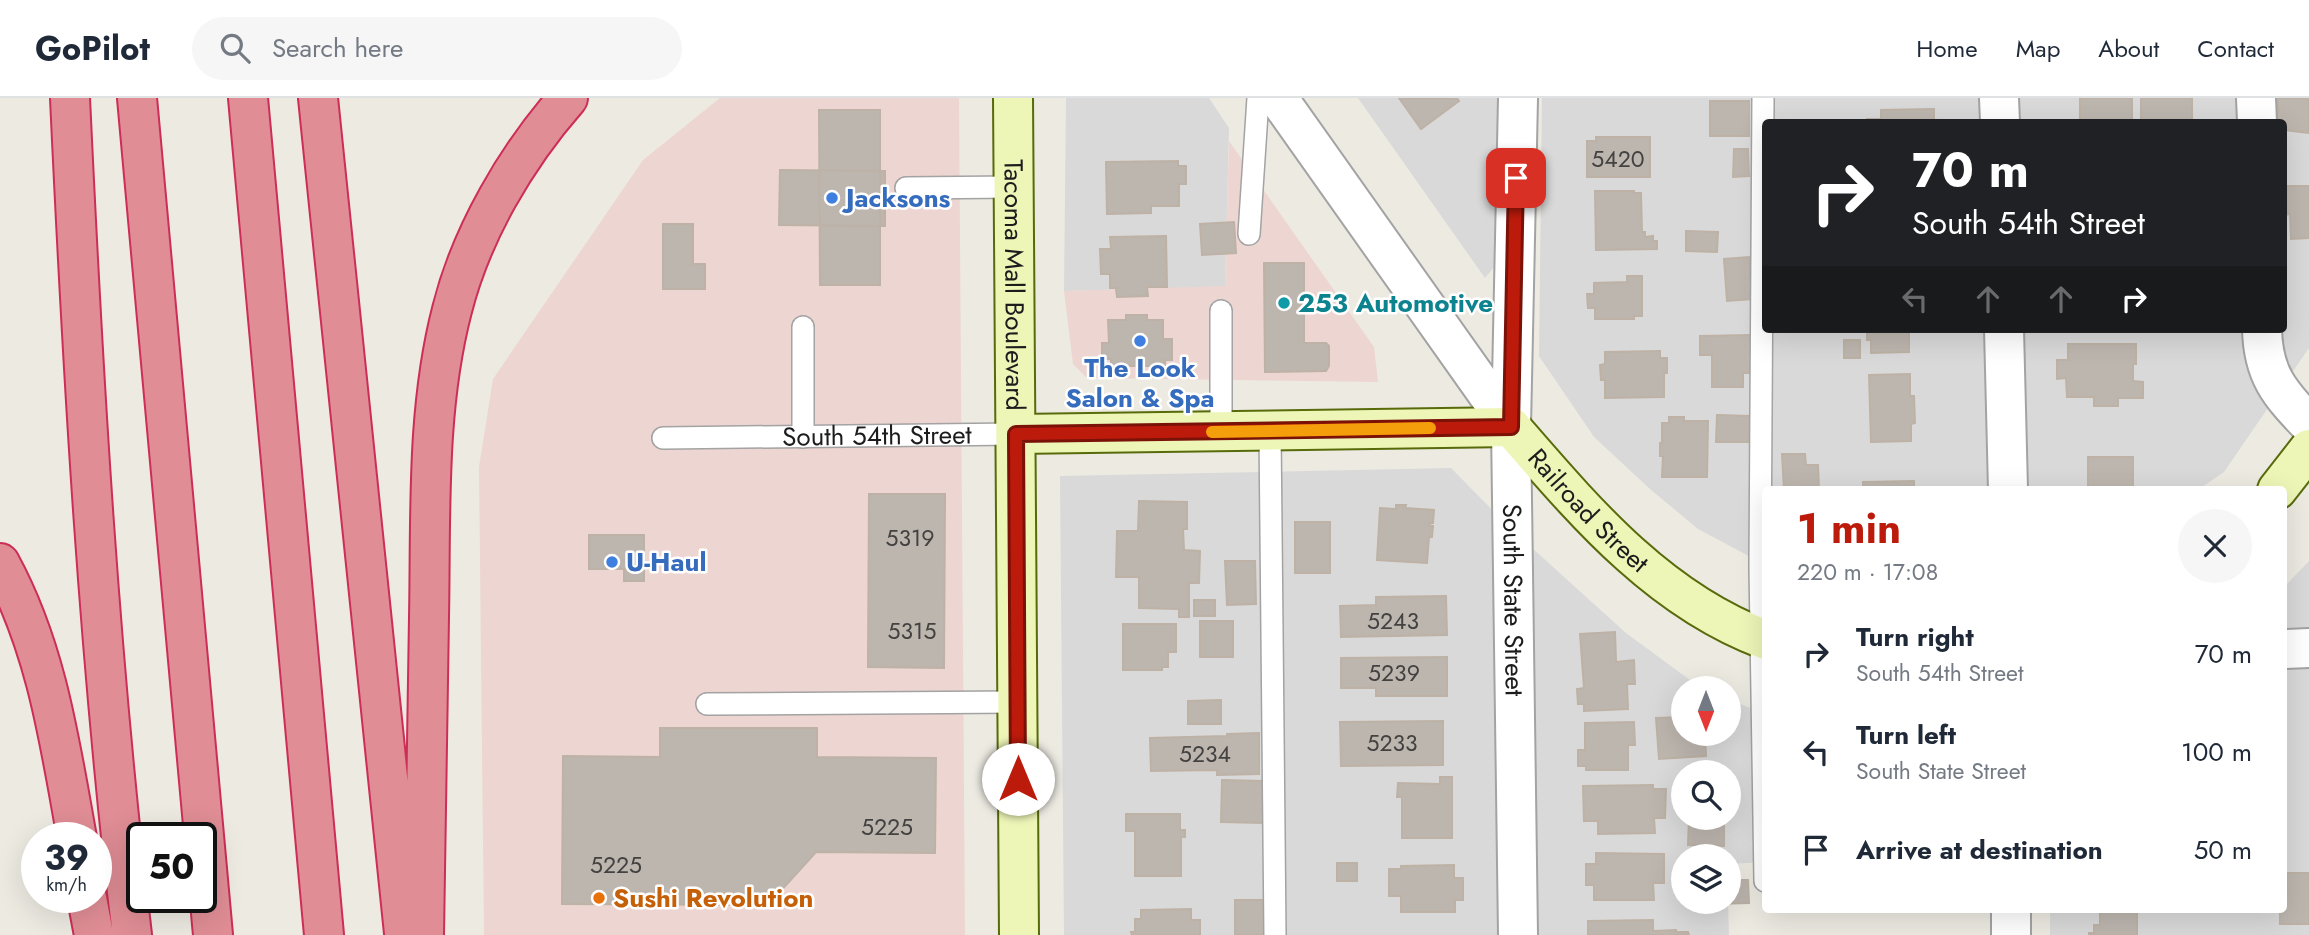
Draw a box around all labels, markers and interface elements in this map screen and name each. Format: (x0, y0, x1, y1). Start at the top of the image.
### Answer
search box (192, 17, 682, 80)
text: GoPilot (35, 25, 150, 72)
icon: search (216, 29, 254, 67)
text: Search here (272, 29, 403, 67)
text: Home (1916, 31, 1978, 66)
text: Map (2016, 31, 2060, 66)
text: About (2098, 31, 2159, 66)
text: Contact (2197, 31, 2274, 66)
text: 70 m (1912, 135, 2029, 205)
house number: 5420 (1591, 142, 1645, 176)
icon: right (1797, 147, 1888, 238)
pin (1486, 148, 1546, 208)
street label: Tacoma Mall Boulevard (994, 159, 1034, 411)
icon: arrive (1497, 159, 1535, 197)
place label: Jacksons (841, 179, 951, 217)
marker: Jacksons (824, 190, 840, 206)
text: South 54th Street (1912, 200, 2145, 246)
icon: left (1896, 280, 1934, 318)
icon: ahead (1969, 280, 2007, 318)
icon: ahead (2042, 280, 2080, 318)
icon: right (2115, 280, 2153, 318)
place label: 253 Automotive (1298, 284, 1493, 322)
marker: 253 Automotive (1276, 295, 1292, 311)
marker: The Look Salon & Spa (1132, 333, 1148, 349)
place label: The Look Salon & Spa (1065, 349, 1215, 417)
street label: South 54th Street (782, 415, 973, 456)
street label: Railroad Street (1519, 440, 1658, 582)
text: 1 min (1797, 498, 1901, 559)
street label: South State Street (1493, 503, 1534, 697)
button: close (2178, 509, 2252, 583)
house number: 5319 (885, 521, 935, 555)
place label: U-Haul (626, 543, 706, 581)
marker: U-Haul (604, 554, 620, 570)
text: 220 m · 17:08 (1797, 555, 1938, 589)
house number: 5243 (1367, 604, 1419, 638)
house number: 5315 (888, 614, 936, 648)
text: Turn right (1856, 618, 1974, 656)
icon: right (1797, 635, 1835, 673)
text: 70 m (2195, 635, 2252, 673)
house number: 5239 (1368, 656, 1420, 690)
text: South 54th Street (1856, 656, 2024, 690)
north arrow (1671, 676, 1741, 746)
map controls (1671, 676, 1741, 914)
text: Turn left (1856, 716, 1956, 754)
house number: 5233 (1366, 726, 1418, 760)
icon: left (1797, 733, 1835, 771)
text: 100 m (2181, 733, 2252, 771)
house number: 5234 (1179, 737, 1231, 771)
position arrow (981, 742, 1055, 816)
text: South State Street (1856, 754, 2026, 788)
button: search (1671, 760, 1741, 830)
house number: 5225 (861, 810, 913, 844)
speed limit sign: 50 (126, 822, 217, 913)
icon: arrive (1797, 831, 1835, 869)
text: Arrive at destination (1856, 831, 2103, 869)
text: 50 m (2194, 831, 2252, 869)
text: 39 (44, 833, 89, 883)
button: layers (1671, 844, 1741, 914)
house number: 5225 (590, 848, 642, 882)
text: km/h (46, 872, 87, 898)
place label: Sushi Revolution (613, 879, 814, 917)
marker: Sushi Revolution (591, 890, 607, 906)

